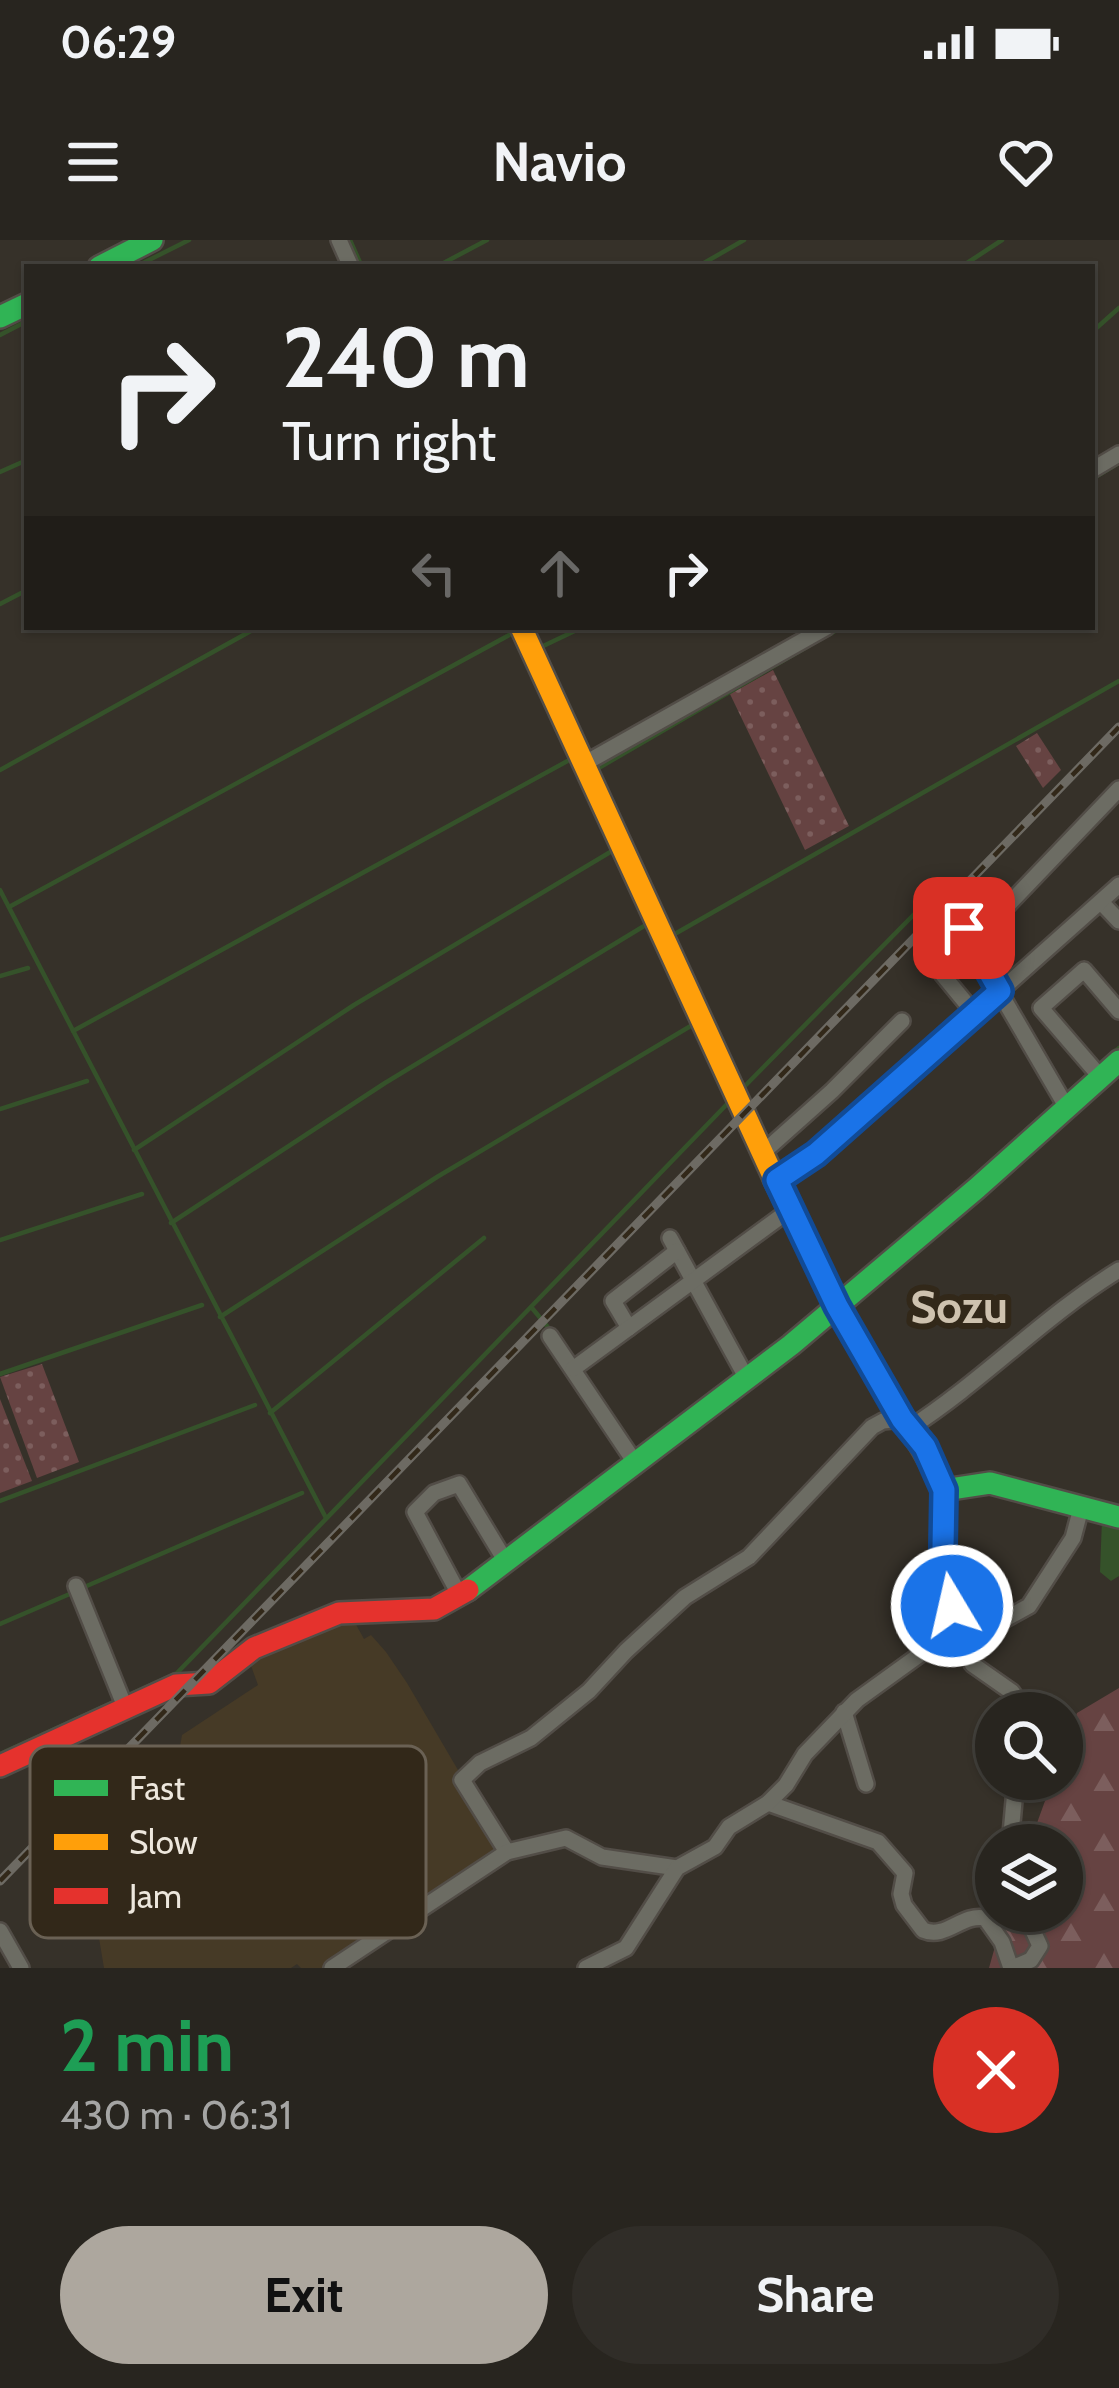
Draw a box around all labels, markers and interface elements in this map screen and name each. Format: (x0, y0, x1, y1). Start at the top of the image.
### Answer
text: 06:29 (60, 15, 176, 69)
icon: menu (60, 129, 126, 195)
text: Navio (492, 129, 627, 195)
icon: heart (993, 129, 1059, 195)
text: 240 m (282, 306, 530, 408)
icon: right (84, 312, 240, 468)
text: Turn right (282, 408, 496, 474)
icon: left (401, 540, 467, 606)
icon: ahead (527, 540, 593, 606)
icon: right (653, 540, 719, 606)
pin (913, 877, 1015, 979)
icon: arrive (931, 895, 997, 961)
district label: Sozu (910, 1280, 1008, 1334)
position arrow (889, 1543, 1015, 1669)
map controls (975, 1692, 1083, 1932)
button: search (975, 1692, 1083, 1800)
legend (30, 1746, 426, 1938)
text: Fast (129, 1768, 185, 1808)
text: Slow (129, 1822, 198, 1862)
button: layers (975, 1824, 1083, 1932)
text: Jam (128, 1876, 182, 1916)
text: 2 min (60, 2002, 234, 2089)
button: close (933, 2007, 1059, 2133)
text: 430 m · 06:31 (60, 2091, 292, 2139)
button: Exit (60, 2226, 548, 2364)
button: Share (572, 2226, 1059, 2364)

